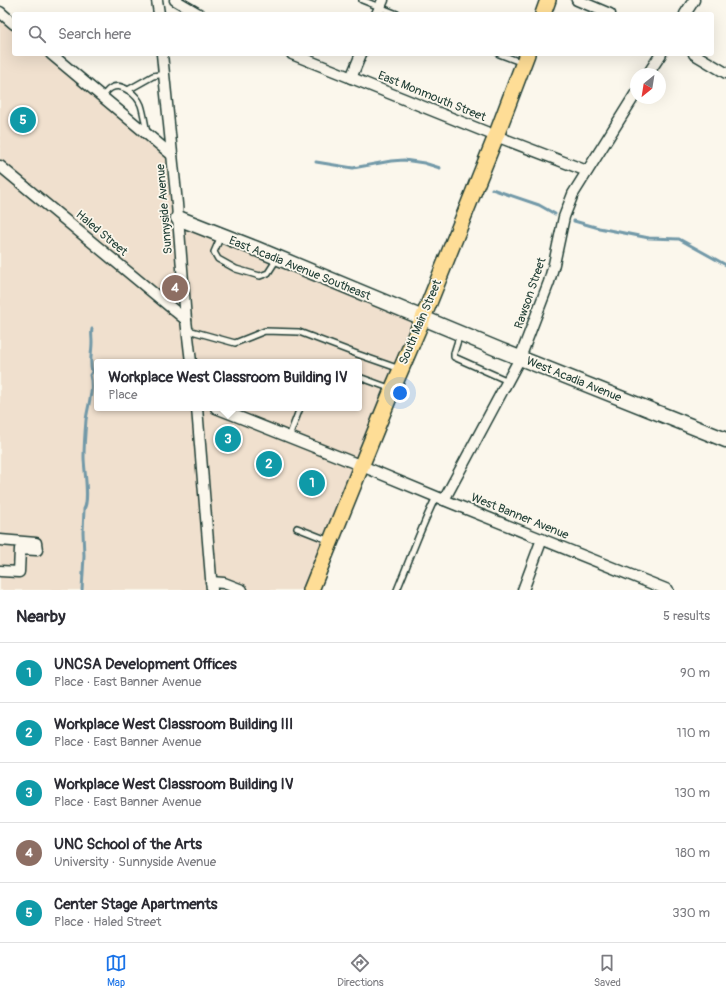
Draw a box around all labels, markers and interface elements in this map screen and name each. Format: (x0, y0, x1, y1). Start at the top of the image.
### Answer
search box (12, 12, 714, 56)
icon: search (26, 23, 48, 45)
text: Search here (58, 25, 131, 44)
street label: East Monmouth Street (376, 68, 488, 125)
north arrow (630, 68, 666, 104)
pin: 5 (10, 105, 36, 135)
street label: Sunnyside Avenue (153, 163, 176, 255)
street label: Haled Street (73, 207, 131, 259)
street label: East Acadia Avenue Southeast (227, 233, 373, 304)
street label: Rawson Street (511, 255, 550, 331)
pin: 4 (162, 273, 188, 303)
street label: South Main Street (396, 277, 445, 367)
street label: West Acadia Avenue (524, 353, 624, 405)
popup (94, 359, 362, 411)
text: Workplace West Classroom Building IV (108, 368, 348, 387)
your location (390, 383, 410, 403)
text: Place (108, 387, 137, 403)
pin: 3 (215, 424, 241, 454)
pin: 2 (256, 449, 282, 479)
pin: 1 (299, 468, 325, 498)
street label: West Banner Avenue (469, 490, 571, 543)
text: Nearby (16, 606, 65, 627)
text: 5 results (663, 608, 710, 624)
text: UNCSA Development Offices (54, 655, 237, 674)
text: 1 (26, 665, 32, 681)
text: 90 m (680, 665, 710, 681)
text: Place · East Banner Avenue (54, 674, 201, 690)
text: Workplace West Classroom Building III (54, 715, 293, 734)
text: 2 (25, 725, 33, 741)
text: 110 m (677, 725, 710, 741)
text: Place · East Banner Avenue (54, 734, 201, 750)
text: Workplace West Classroom Building IV (54, 775, 294, 794)
text: 3 (25, 785, 33, 801)
text: 130 m (674, 785, 710, 801)
text: Place · East Banner Avenue (54, 794, 201, 810)
text: UNC School of the Arts (54, 835, 202, 854)
text: 4 (25, 845, 33, 861)
text: 180 m (675, 845, 710, 861)
text: University · Sunnyside Avenue (54, 854, 216, 870)
text: Center Stage Apartments (54, 895, 217, 914)
text: 5 (25, 905, 33, 921)
text: 330 m (672, 905, 710, 921)
text: Place · Haled Street (54, 914, 161, 930)
tab: Map (105, 952, 127, 989)
tab: Directions (337, 952, 384, 989)
tab: Saved (594, 952, 621, 989)

